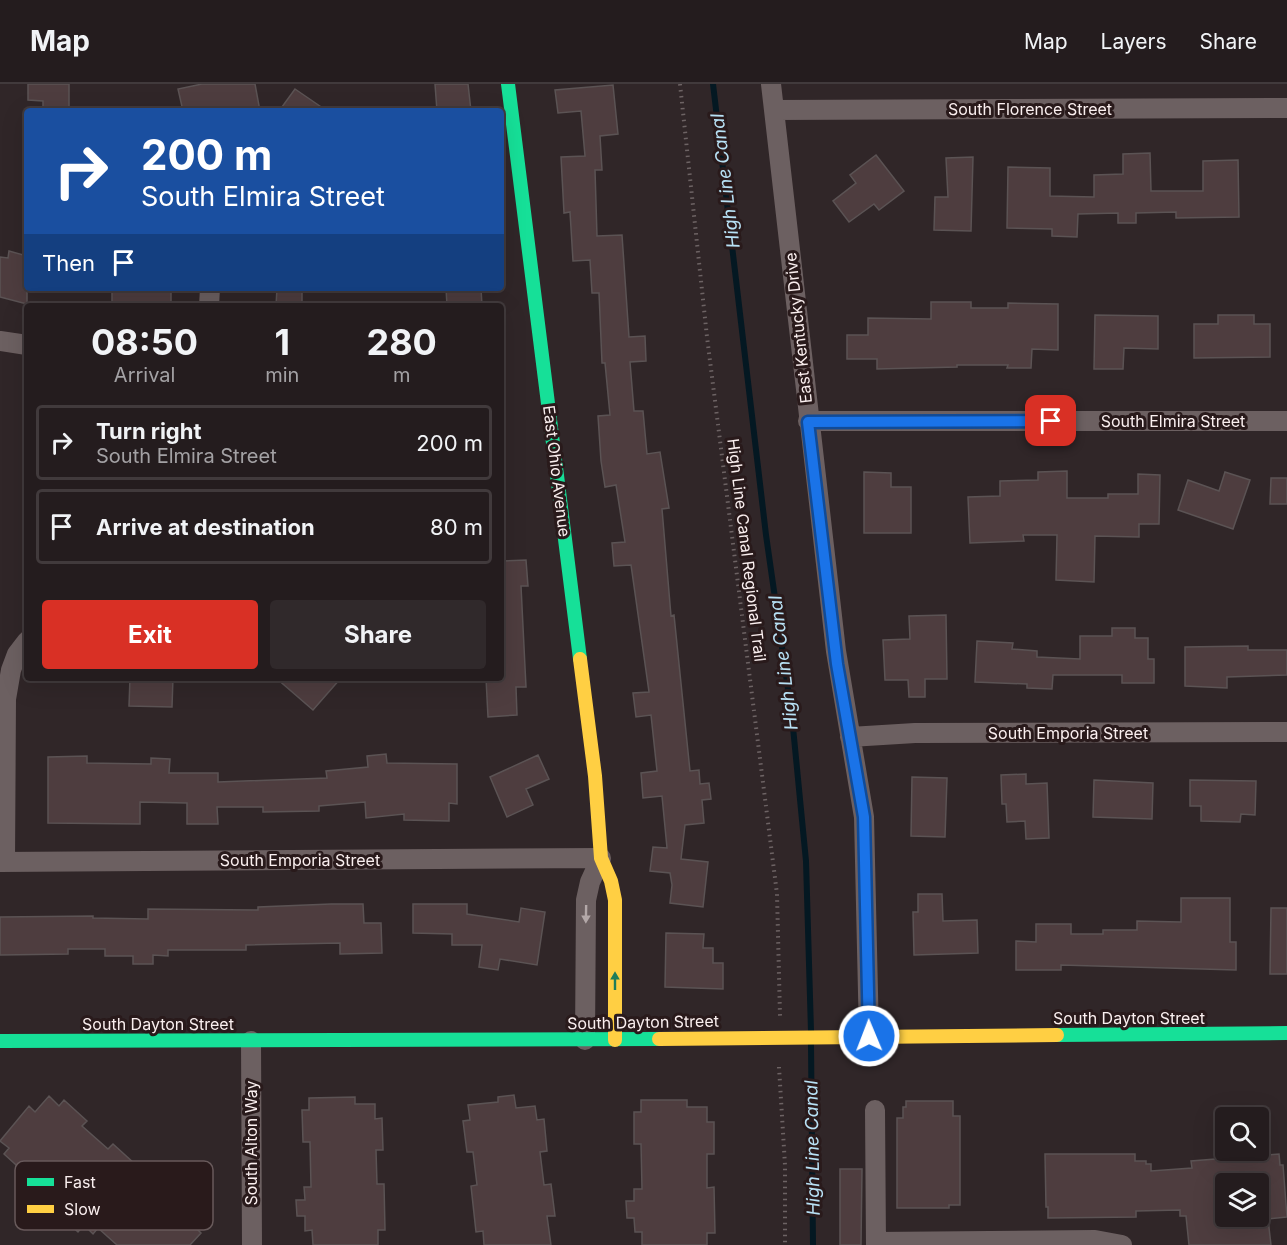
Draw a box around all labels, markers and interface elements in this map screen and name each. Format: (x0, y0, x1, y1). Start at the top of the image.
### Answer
text: Map (30, 24, 90, 58)
text: Map (1024, 29, 1068, 54)
text: Layers (1101, 29, 1167, 54)
text: Share (1200, 29, 1257, 54)
street label: South Florence Street (948, 99, 1112, 119)
water label: High Line Canal (706, 112, 744, 249)
text: 200 m (141, 129, 272, 180)
icon: right (42, 132, 120, 210)
text: South Elmira Street (141, 180, 385, 213)
icon: arrive (107, 246, 140, 279)
text: Then (42, 250, 95, 276)
street label: East Kentucky Drive (780, 252, 816, 404)
text: 08:50 (91, 320, 198, 364)
text: 1 (275, 320, 290, 364)
text: 280 (366, 320, 437, 364)
text: Arrival (114, 363, 175, 387)
text: min (265, 363, 299, 387)
text: m (393, 363, 410, 387)
pin (1025, 395, 1076, 446)
street label: East Ohio Avenue (539, 404, 575, 538)
icon: arrive (1034, 404, 1067, 437)
street label: South Elmira Street (1101, 411, 1245, 431)
text: Turn right (96, 418, 202, 444)
icon: right (45, 426, 78, 459)
text: 200 m (416, 430, 483, 456)
street label: High Line Canal Regional Trail (723, 437, 771, 663)
text: South Elmira Street (96, 444, 277, 468)
icon: arrive (45, 510, 78, 543)
text: Arrive at destination (96, 514, 315, 540)
text: 80 m (430, 514, 483, 540)
water label: High Line Canal (764, 594, 802, 731)
button: Exit (42, 600, 258, 669)
button: Share (270, 600, 486, 669)
street label: South Emporia Street (988, 723, 1148, 743)
street label: South Emporia Street (220, 850, 380, 870)
one-way arrow (581, 904, 590, 923)
one-way arrow (610, 972, 620, 991)
position arrow (837, 1004, 901, 1068)
street label: South Dayton Street (1053, 1008, 1205, 1028)
street label: South Dayton Street (567, 1011, 719, 1033)
street label: South Dayton Street (82, 1014, 234, 1034)
water label: High Line Canal (800, 1080, 824, 1216)
street label: South Alton Way (241, 1081, 261, 1205)
map controls (1215, 1107, 1269, 1227)
button: search (1215, 1107, 1269, 1161)
legend (15, 1161, 213, 1230)
text: Fast (64, 1172, 96, 1192)
button: layers (1215, 1173, 1269, 1227)
text: Slow (64, 1199, 101, 1219)

